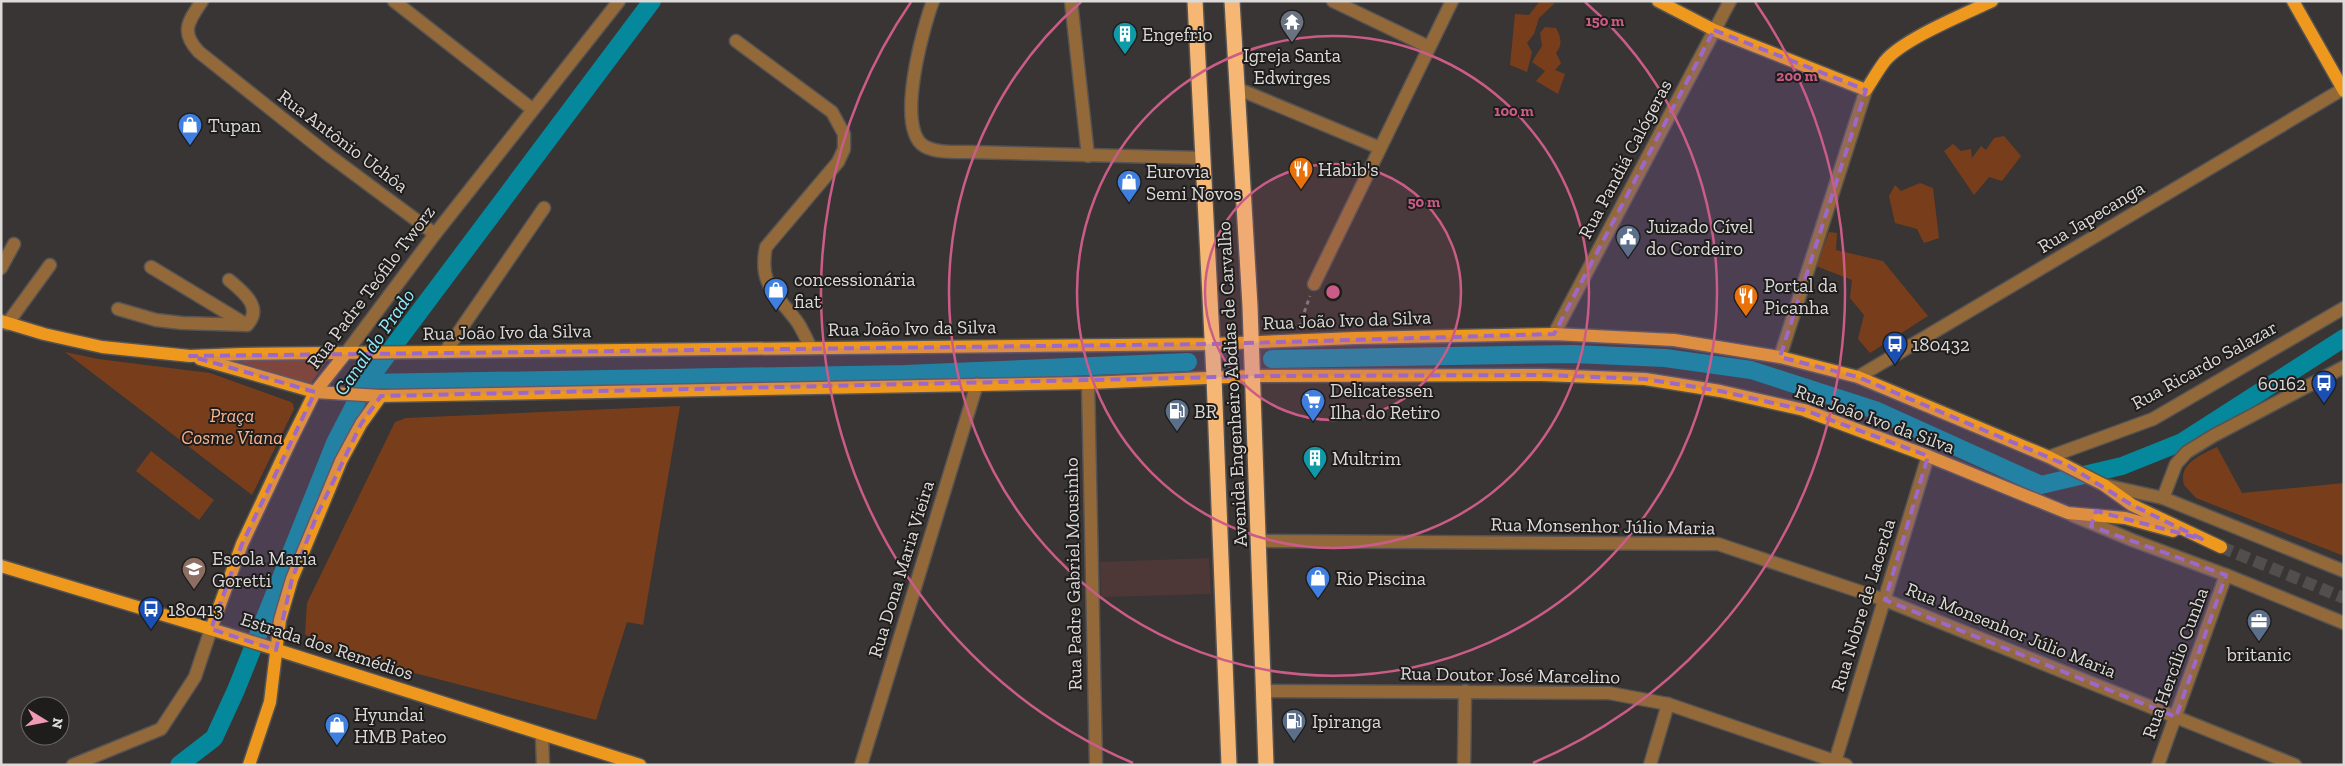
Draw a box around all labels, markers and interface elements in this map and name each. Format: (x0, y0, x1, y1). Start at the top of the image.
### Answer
temple icon: Igreja Santa Edwirges (1279, 9, 1305, 43)
text: 150 m (1586, 12, 1624, 30)
building icon: Engefrio (1112, 21, 1138, 55)
place label: Engefrio (1142, 23, 1213, 46)
place label: Igreja Santa Edwirges (1243, 44, 1341, 89)
text: 200 m (1776, 67, 1818, 85)
street label: Rua Pandiá Calógeras (1573, 75, 1677, 243)
street label: Rua Antônio Uchôa (273, 85, 413, 197)
text: 100 m (1494, 102, 1534, 120)
shop icon: Tupan (177, 112, 203, 146)
place label: Tupan (208, 114, 261, 137)
restaurant icon: Habib's (1288, 156, 1314, 190)
place label: Habib's (1318, 158, 1379, 181)
place label: Eurovia Semi Novos (1146, 160, 1242, 205)
shop icon: Eurovia Semi Novos (1116, 169, 1142, 203)
street label: Rua Japecanga (2033, 176, 2149, 258)
text: 50 m (1408, 193, 1440, 211)
street label: Rua Padre Teófilo Tworz (302, 201, 440, 373)
place label: Juizado Cível do Cordeiro (1646, 215, 1753, 260)
street label: Avenida Engenheiro Abdias de Carvalho (1212, 220, 1252, 547)
public building icon: Juizado Cível do Cordeiro (1615, 224, 1641, 258)
place label: concessionária fiat (794, 268, 915, 313)
place label: Portal da Picanha (1764, 274, 1837, 319)
shop icon: concessionária fiat (763, 277, 789, 311)
centre of rings (1324, 283, 1342, 301)
restaurant icon: Portal da Picanha (1733, 283, 1759, 317)
water label: Canal do Prado (328, 284, 420, 400)
street label: Rua João Ivo da Silva (1262, 306, 1432, 334)
street label: Rua João Ivo da Silva (828, 315, 996, 341)
street label: Rua Ricardo Salazar (2127, 315, 2281, 415)
street label: Rua João Ivo da Silva (423, 319, 591, 345)
bus stop icon: 180432 (1882, 331, 1908, 365)
place label: 180432 (1912, 333, 1970, 356)
bus stop icon: 60162 (2311, 370, 2337, 404)
place label: 60162 (2258, 372, 2306, 395)
place label: Delicatessen Ilha do Retiro (1330, 379, 1441, 424)
street label: Rua João Ivo da Silva (1792, 379, 1958, 459)
supermarket icon: Delicatessen Ilha do Retiro (1300, 388, 1326, 422)
fuel station icon: BR (1164, 398, 1190, 432)
place label: BR (1194, 400, 1217, 423)
park label: Praça Cosme Viana (181, 404, 283, 449)
building icon: Multrim (1302, 445, 1328, 479)
place label: Multrim (1332, 447, 1401, 470)
street label: Rua Padre Gabriel Mousinho (1059, 457, 1087, 691)
street label: Rua Dona Maria Vieira (863, 478, 939, 660)
street label: Rua Monsenhor Júlio Maria (1491, 513, 1715, 539)
street label: Rua Nobre de Lacerda (1826, 516, 1900, 694)
place label: Escola Maria Goretti (212, 547, 317, 592)
school or university icon: Escola Maria Goretti (181, 556, 207, 590)
shop icon: Rio Piscina (1305, 565, 1331, 599)
place label: Rio Piscina (1336, 567, 1426, 590)
street label: Rua Monsenhor Júlio Maria (1903, 577, 2119, 683)
street label: Rua Hercílio Cunha (2137, 584, 2213, 742)
bus stop icon: 180413 (138, 596, 164, 630)
place label: 180413 (168, 598, 223, 621)
street label: Estrada dos Remédios (238, 607, 416, 685)
office icon: britanic (2246, 608, 2272, 642)
place label: britanic (2226, 643, 2292, 666)
street label: Rua Doutor José Marcelino (1400, 662, 1620, 688)
north arrow (20, 696, 70, 746)
place label: Hyundai HMB Pateo (354, 703, 447, 748)
fuel station icon: Ipiranga (1281, 708, 1307, 742)
place label: Ipiranga (1312, 710, 1381, 733)
shop icon: Hyundai HMB Pateo (324, 712, 350, 746)
text: N (48, 716, 67, 730)

